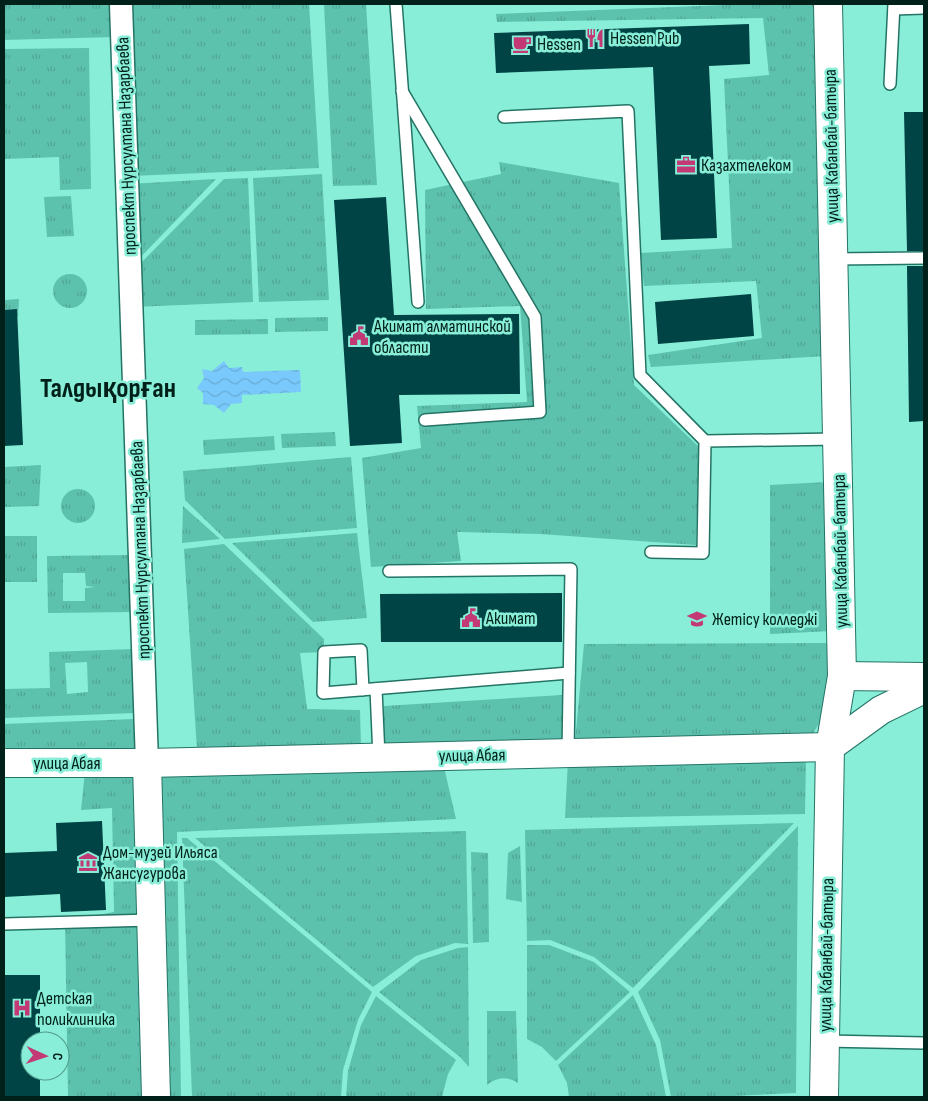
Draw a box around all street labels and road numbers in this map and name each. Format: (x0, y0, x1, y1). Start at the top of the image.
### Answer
street label: проспект Нурсултана Назарбаева (112, 36, 141, 255)
street label: улица Кабанбай-батыра (820, 69, 843, 223)
street label: проспект Нурсултана Назарбаева (126, 440, 155, 659)
street label: улица Кабанбай-батыра (829, 474, 852, 628)
street label: улица Абая (438, 744, 506, 767)
street label: улица Абая (34, 753, 100, 774)
street label: улица Кабанбай-батыра (815, 878, 838, 1032)

